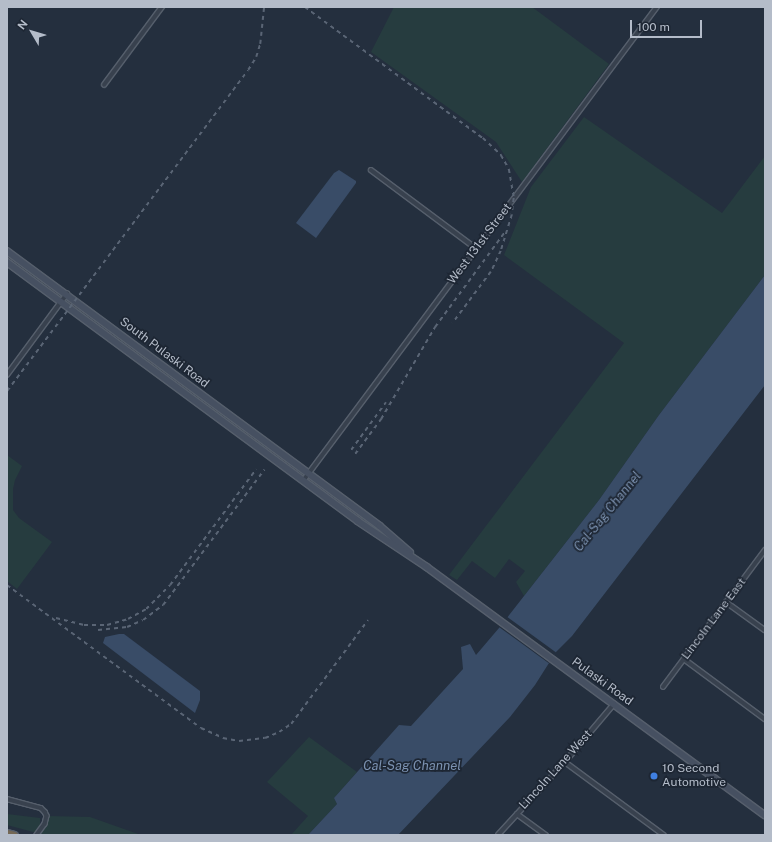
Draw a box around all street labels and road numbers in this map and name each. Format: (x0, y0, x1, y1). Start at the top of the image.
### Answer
street label: West 131st Street (445, 201, 515, 287)
street label: South Pulaski Road (116, 315, 212, 391)
street label: Lincoln Lane East (679, 575, 749, 663)
street label: Pulaski Road (569, 655, 635, 709)
street label: Lincoln Lane West (517, 727, 595, 813)

